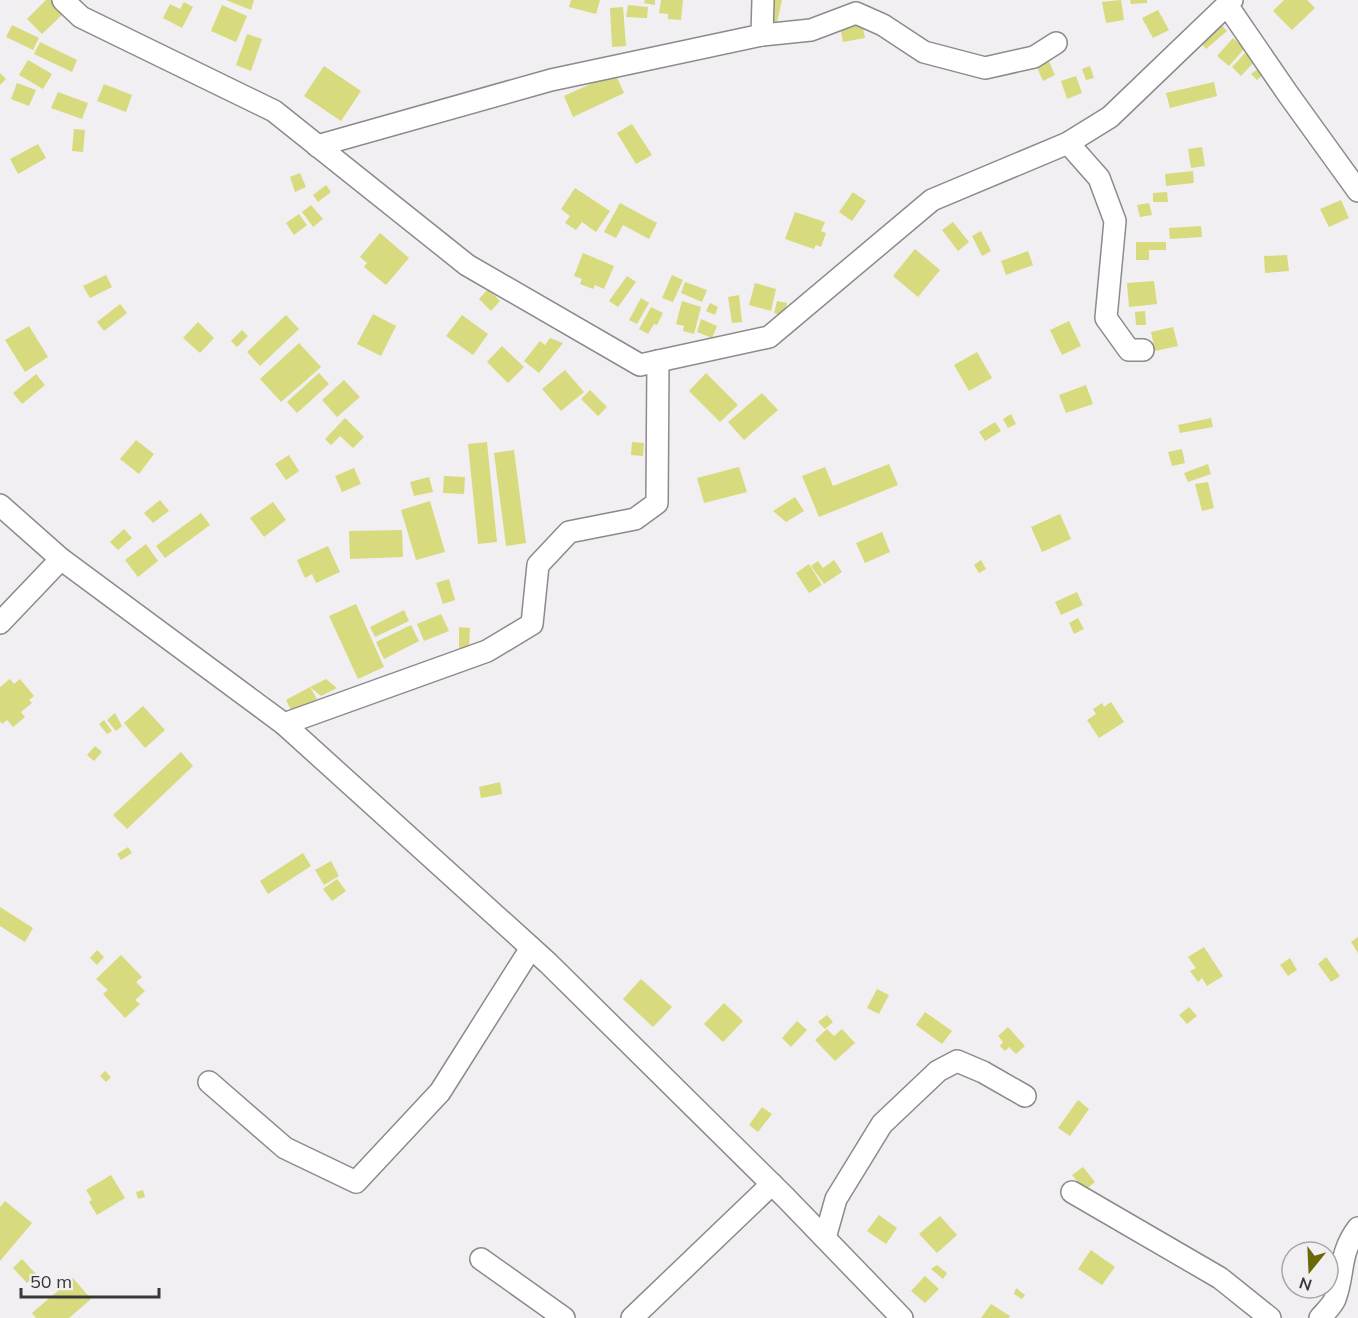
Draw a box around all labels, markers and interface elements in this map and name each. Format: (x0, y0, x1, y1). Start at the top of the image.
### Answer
north arrow (1280, 1240, 1340, 1300)
scale bar (21, 1261, 159, 1299)
text: 50 m (30, 1270, 72, 1293)
text: N (1297, 1273, 1314, 1296)

